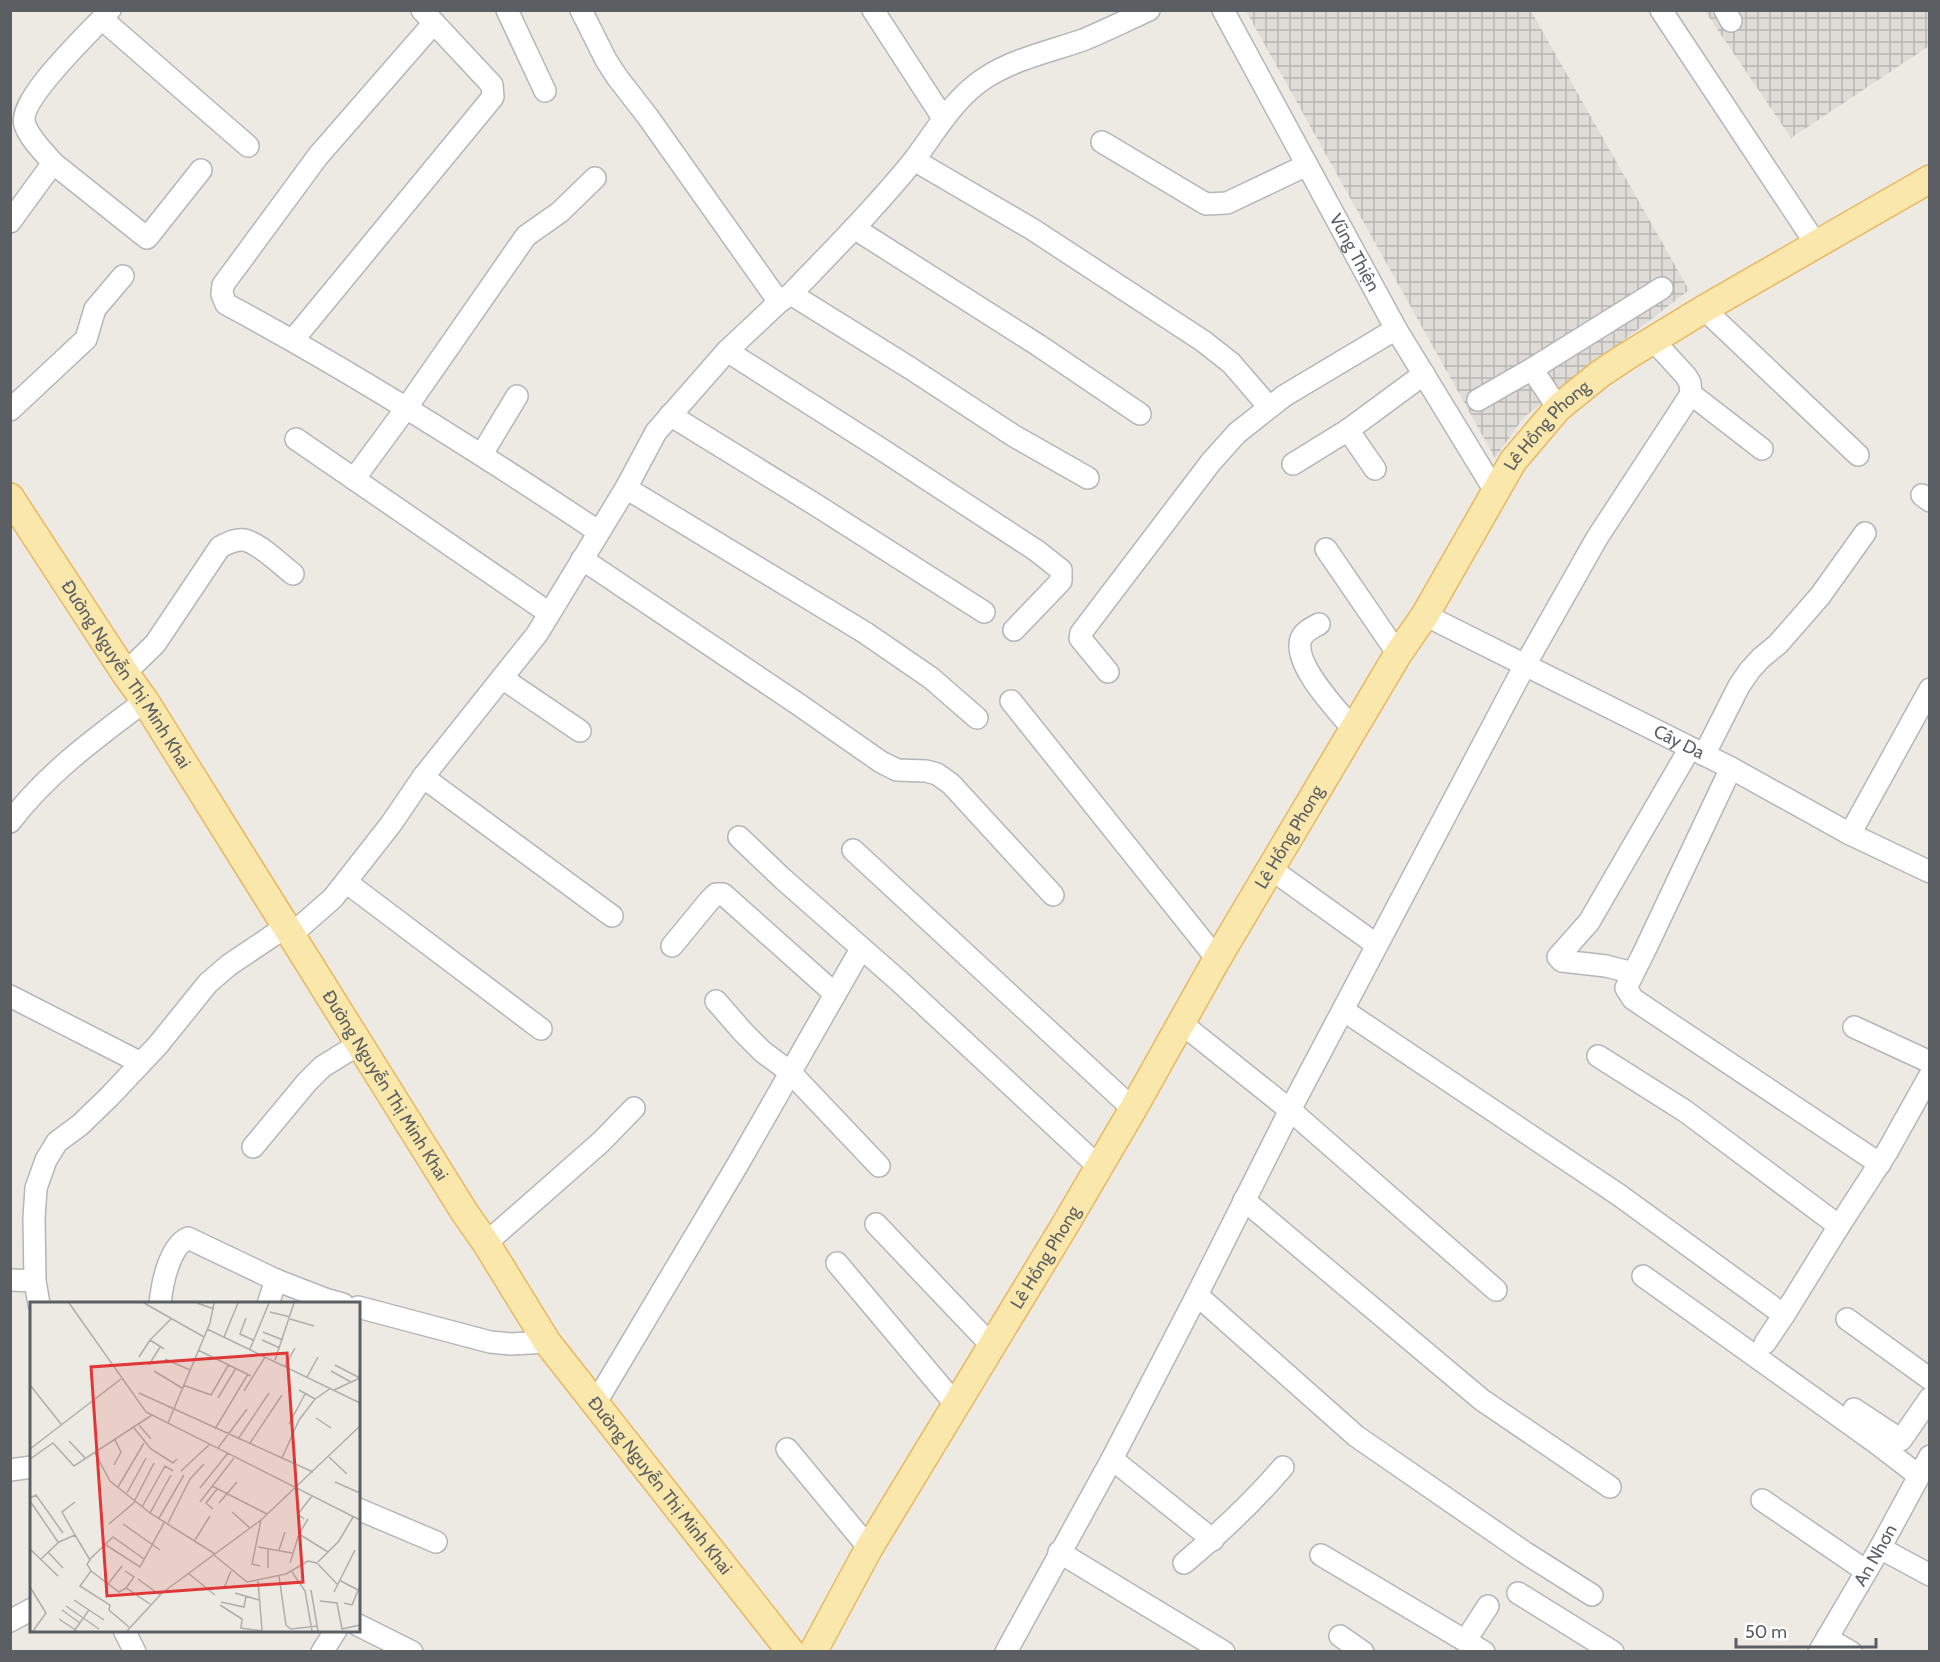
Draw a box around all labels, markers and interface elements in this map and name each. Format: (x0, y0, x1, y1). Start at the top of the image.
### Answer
street label: Vũng Thiện (1325, 210, 1385, 295)
street label: Lê Hồng Phong (1499, 375, 1595, 474)
street label: Đường Nguyễn Thị Minh Khai (56, 576, 195, 773)
street label: Cây Da (1650, 720, 1708, 764)
street label: Lê Hồng Phong (1250, 781, 1329, 893)
street label: Đường Nguyễn Thị Minh Khai (318, 986, 453, 1185)
street label: Lê Hồng Phong (1006, 1201, 1085, 1313)
inset map (30, 1302, 360, 1632)
street label: Đường Nguyễn Thị Minh Khai (583, 1392, 737, 1579)
street label: An Nhơn (1849, 1521, 1902, 1590)
scale bar (1736, 1611, 1876, 1649)
text: 50 m (1745, 1621, 1787, 1643)

